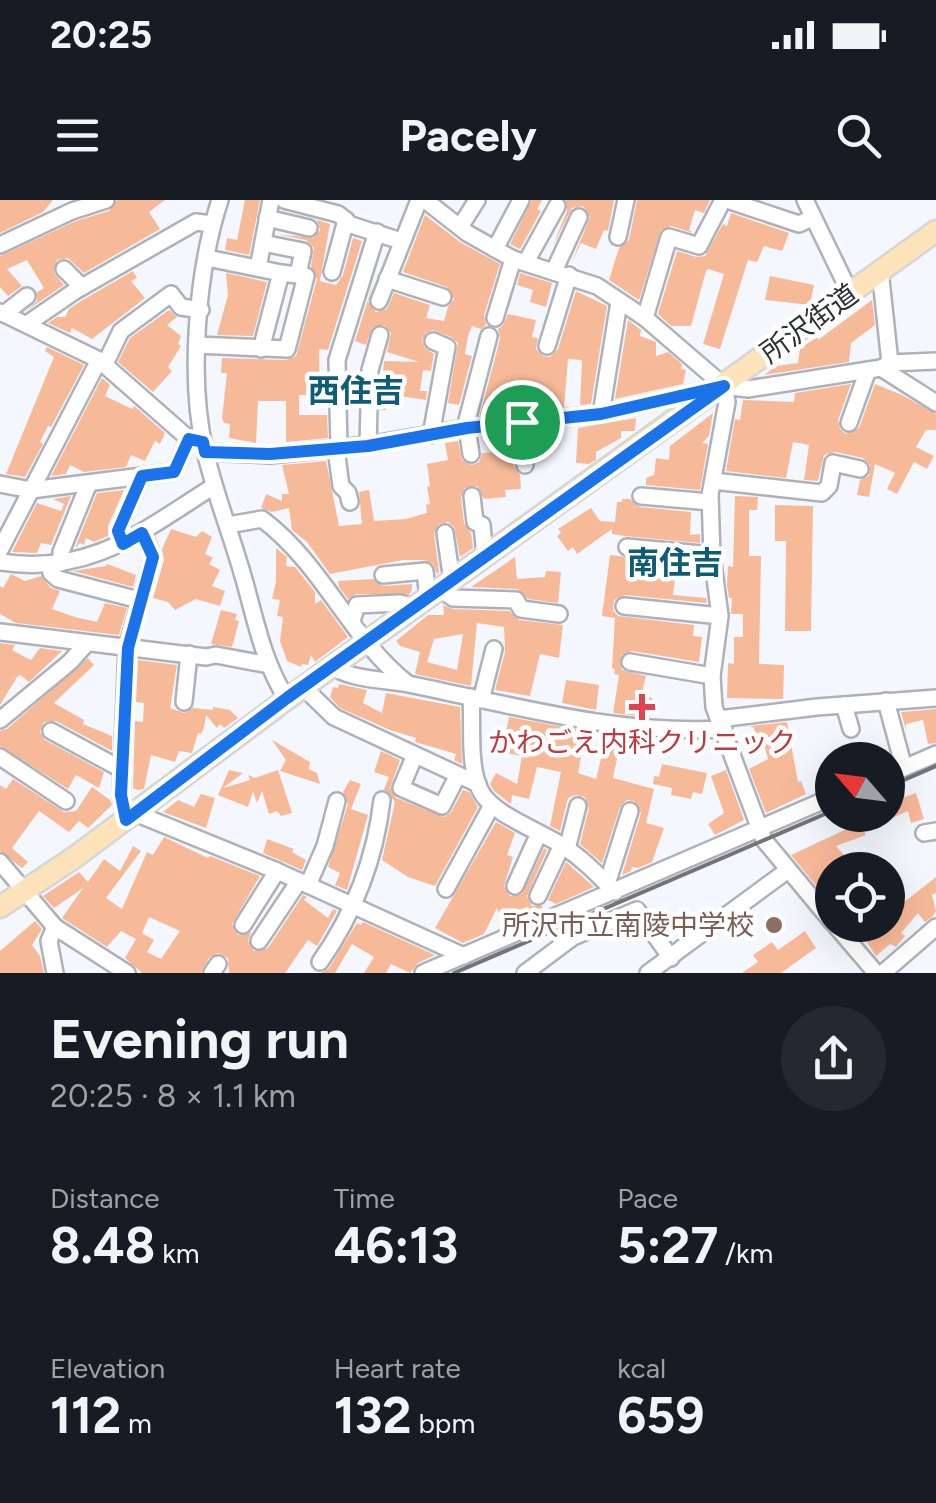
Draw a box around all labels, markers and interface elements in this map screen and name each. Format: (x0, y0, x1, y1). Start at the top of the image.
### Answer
text: 20:25 (50, 12, 152, 58)
icon: menu (50, 108, 105, 163)
text: Pacely (399, 108, 537, 162)
icon: search (831, 108, 886, 163)
street label: 所沢街道 (754, 276, 864, 370)
district label: 西住吉 (308, 372, 404, 410)
pin (480, 380, 565, 465)
icon: arrive (495, 395, 550, 450)
district label: 南住吉 (627, 544, 723, 582)
marker: かわごえ内科クリニック (629, 694, 655, 720)
place label: かわごえ内科クリニック (488, 725, 796, 759)
north arrow (815, 742, 905, 832)
map controls (815, 742, 905, 942)
button: locate (815, 852, 905, 942)
place label: 所沢市立南陵中学校 (502, 908, 754, 942)
marker: 所沢市立南陵中学校 (763, 914, 785, 936)
text: Evening run (50, 1006, 349, 1072)
button: share (781, 1006, 886, 1111)
text: 20:25 · 8 × 1.1 km (50, 1077, 296, 1115)
text: Distance (50, 1181, 160, 1215)
text: Time (334, 1181, 395, 1215)
text: Pace (617, 1181, 678, 1215)
text: 8.48 (50, 1215, 155, 1276)
text: 46:13 (334, 1215, 458, 1276)
text: 5:27 (617, 1215, 718, 1276)
text: km (155, 1236, 200, 1270)
text: /km (718, 1236, 773, 1270)
text: Elevation (50, 1351, 165, 1385)
text: Heart rate (334, 1351, 461, 1385)
text: kcal (617, 1351, 666, 1385)
text: 112 (50, 1385, 121, 1446)
text: 132 (334, 1385, 412, 1446)
text: 659 (617, 1385, 704, 1446)
text: m (121, 1406, 152, 1440)
text: bpm (412, 1406, 475, 1440)

